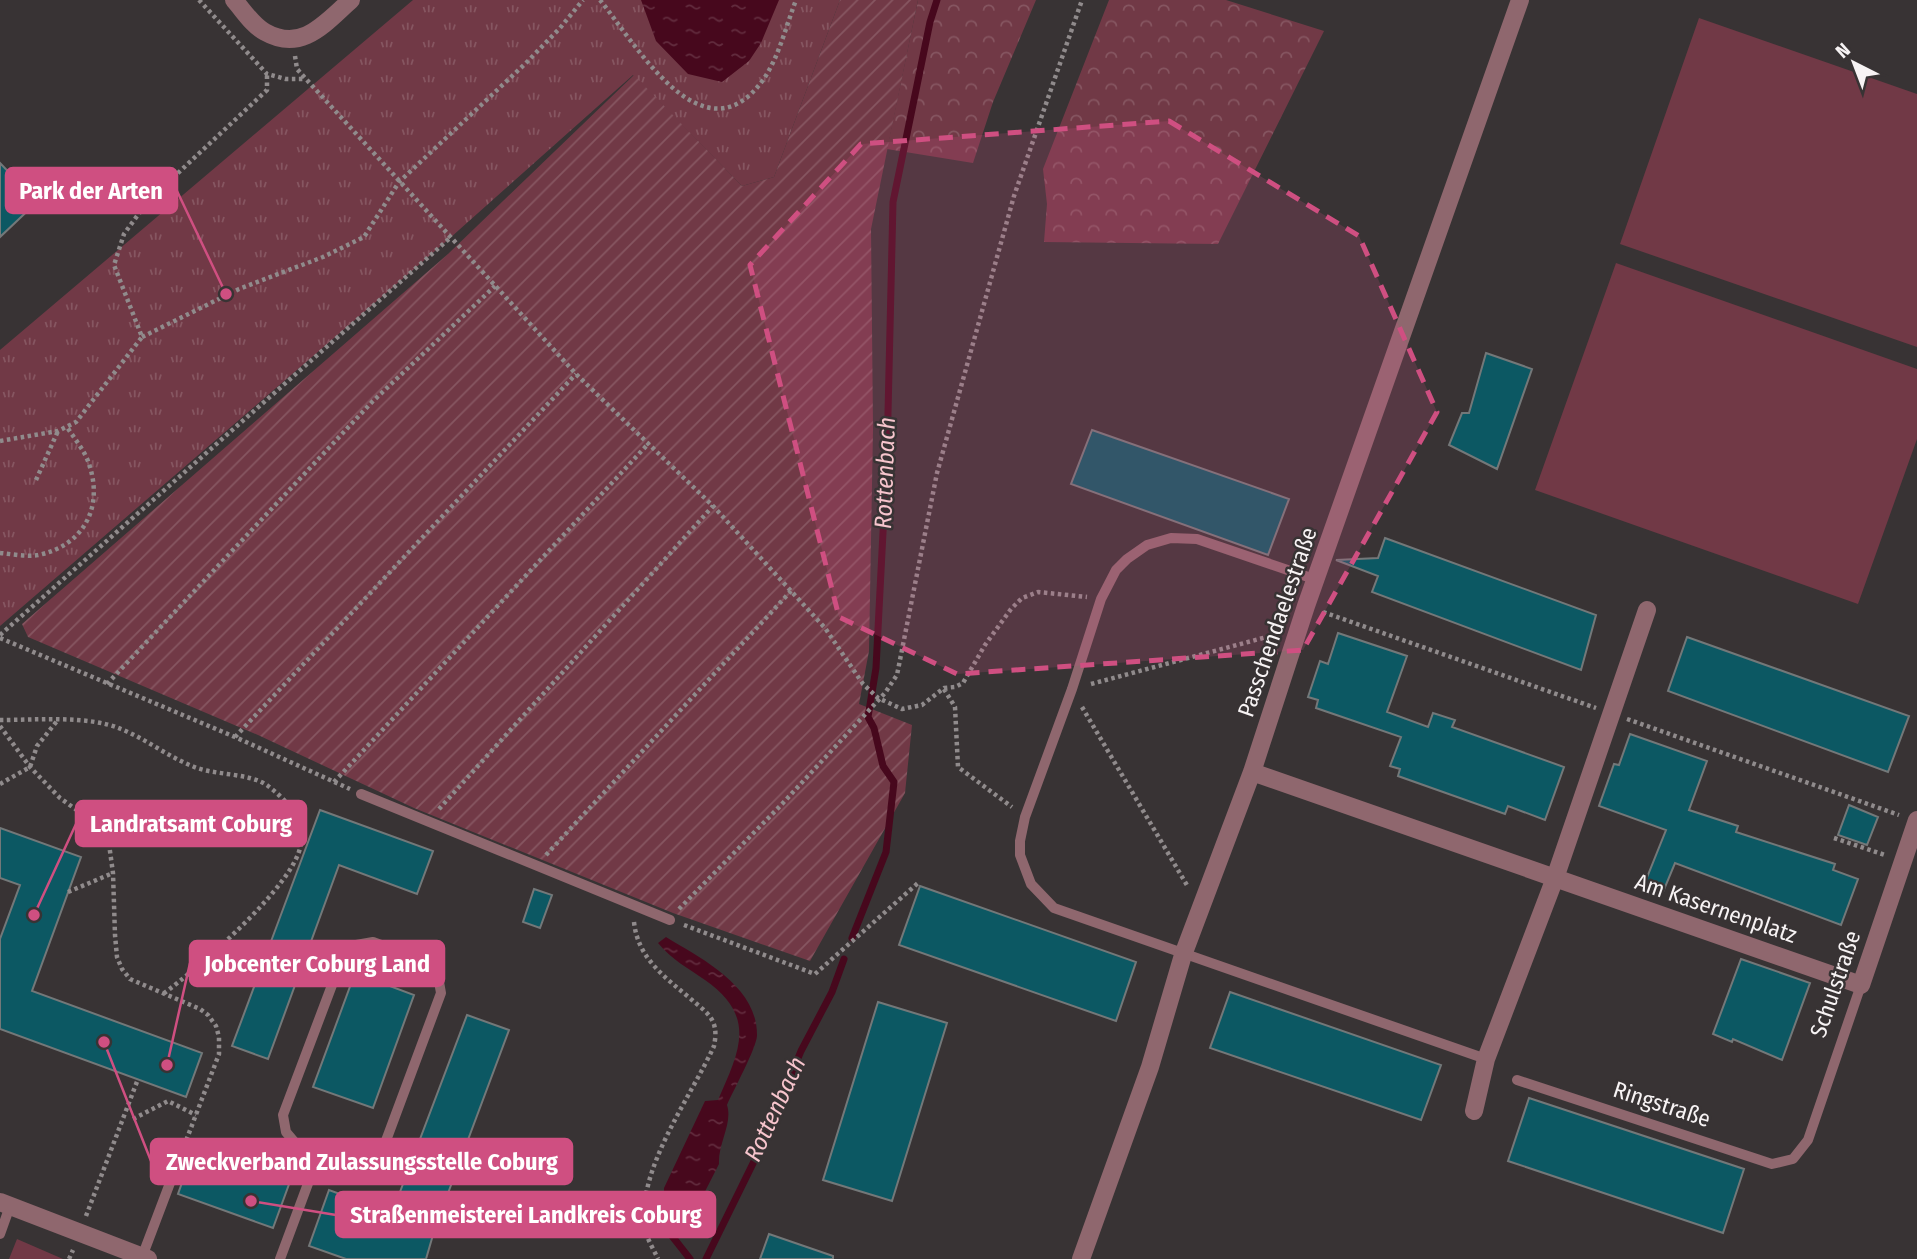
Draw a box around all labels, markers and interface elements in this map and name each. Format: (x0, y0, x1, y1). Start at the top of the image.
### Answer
north arrow (1819, 28, 1889, 98)
text: N (1831, 38, 1855, 63)
callout: Park der Arten (6, 168, 177, 213)
text: Park der Arten (19, 177, 163, 205)
water label: Rottenbach (869, 416, 901, 530)
street label: Passchendaelestraße (1231, 524, 1323, 720)
callout: Landratsamt Coburg (76, 801, 306, 846)
text: Landratsamt Coburg (90, 810, 292, 838)
street label: Am Kasernenplatz (1631, 867, 1801, 949)
street label: Schulstraße (1804, 927, 1866, 1041)
callout: Jobcenter Coburg Land (190, 941, 444, 986)
text: Jobcenter Coburg Land (203, 950, 430, 978)
water label: Rottenbach (739, 1052, 811, 1166)
street label: Ringstraße (1610, 1075, 1714, 1133)
callout: Zweckverband Zulassungsstelle Coburg (151, 1139, 572, 1184)
text: Zweckverband Zulassungsstelle Coburg (166, 1148, 558, 1176)
callout: Straßenmeisterei Landkreis Coburg (336, 1192, 715, 1237)
text: Straßenmeisterei Landkreis Coburg (350, 1201, 702, 1229)

